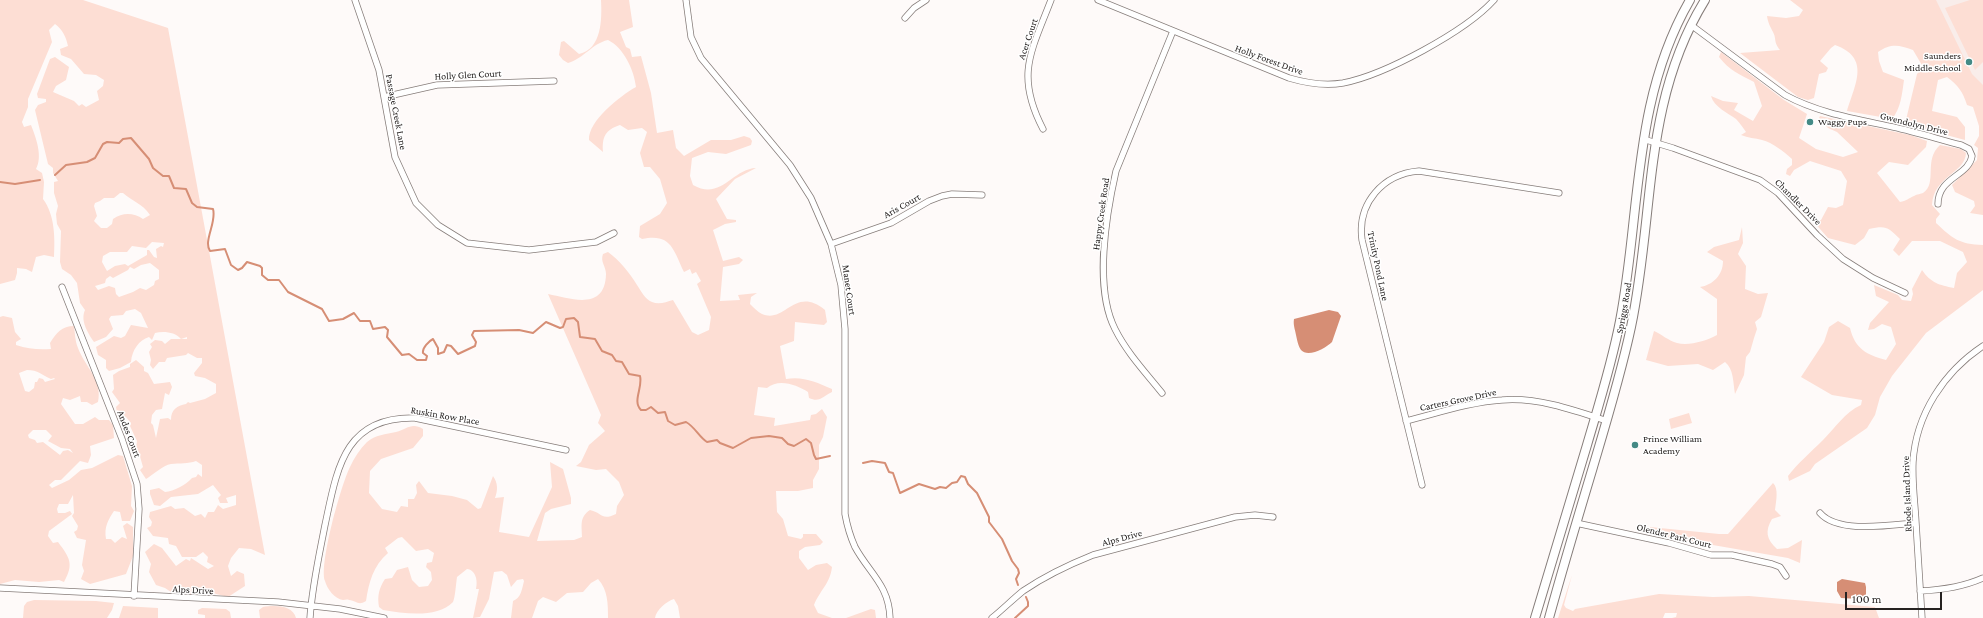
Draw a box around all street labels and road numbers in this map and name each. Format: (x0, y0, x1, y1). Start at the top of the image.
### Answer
street label: Acer Court (1015, 17, 1041, 61)
street label: Holly Forest Drive (1233, 42, 1305, 78)
street label: Holly Glen Court (434, 67, 502, 83)
street label: Passage Creek Lane (383, 73, 409, 151)
street label: Gwendolyn Drive (1879, 110, 1949, 138)
street label: Chandler Drive (1772, 176, 1824, 228)
street label: Happy Creek Road (1090, 177, 1112, 251)
street label: Aris Court (881, 191, 923, 221)
street label: Trinity Pond Lane (1365, 230, 1391, 302)
street label: Manet Court (840, 264, 858, 316)
street label: Spriggs Road (1614, 281, 1634, 335)
street label: Carters Grove Drive (1419, 386, 1497, 414)
street label: Ruskin Row Place (410, 404, 480, 428)
street label: Andes Court (115, 409, 143, 459)
street label: Rhode Island Drive (1900, 456, 1914, 532)
street label: Olender Park Court (1635, 521, 1713, 551)
street label: Alps Drive (1101, 527, 1143, 549)
street label: Alps Drive (172, 583, 214, 597)

